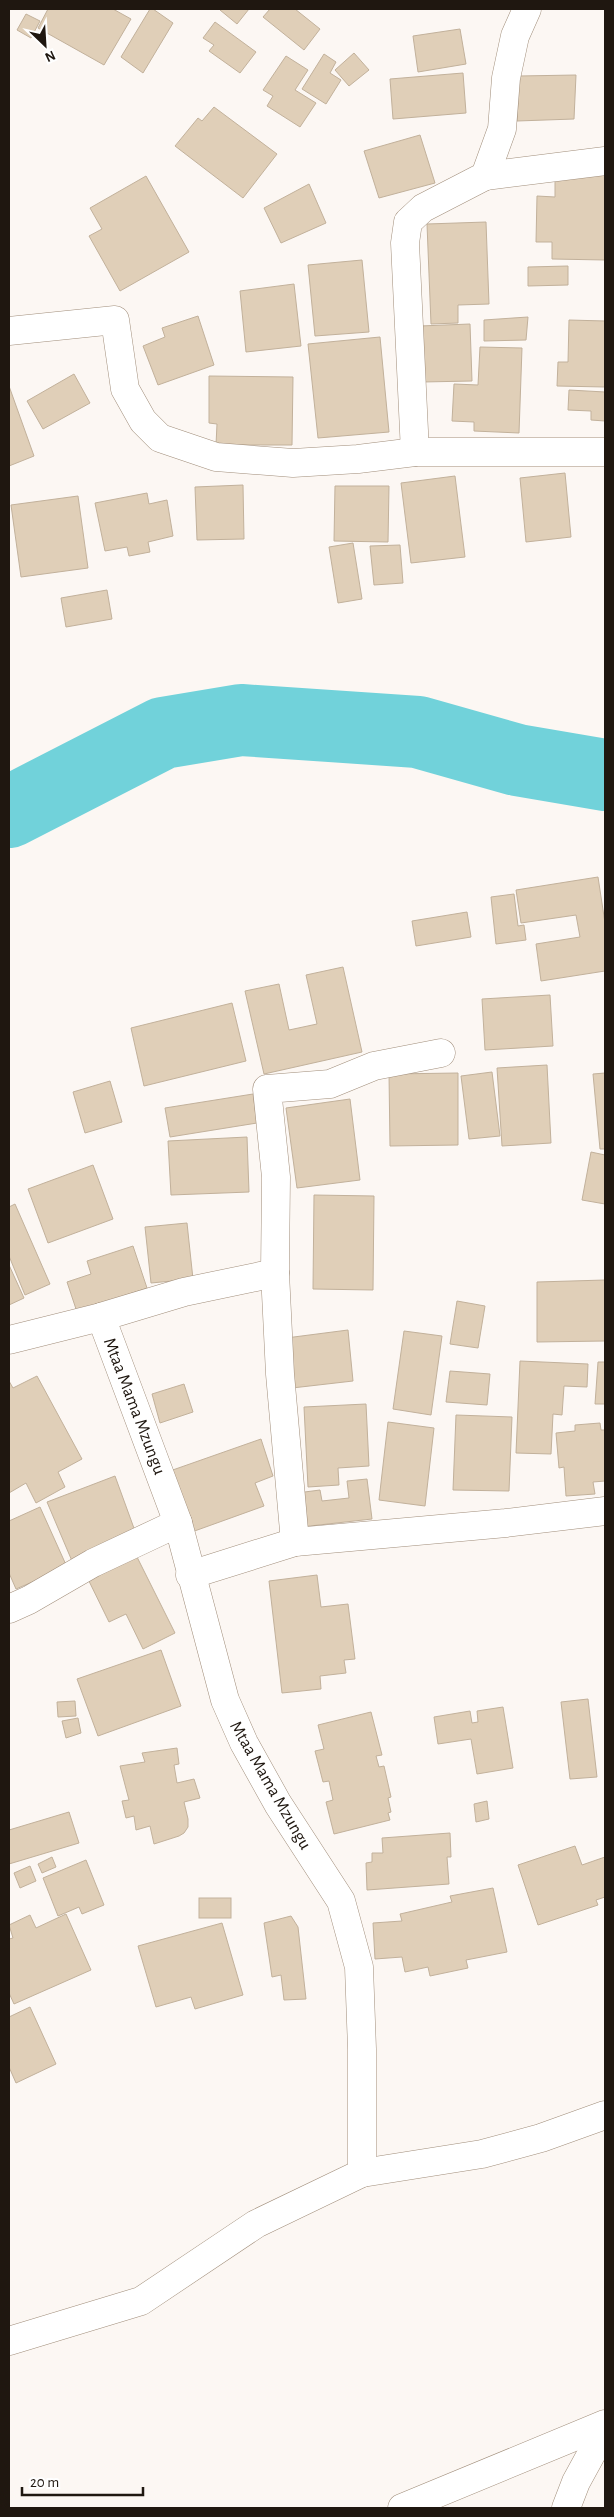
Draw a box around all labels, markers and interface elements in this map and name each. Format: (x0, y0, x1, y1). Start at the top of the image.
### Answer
north arrow (20, 20, 70, 70)
text: N (43, 47, 57, 64)
street label: Mtaa Mama Mzungu (100, 1335, 168, 1477)
street label: Mtaa Mama Mzungu (226, 1718, 314, 1853)
scale bar (22, 2464, 144, 2496)
text: 20 m (30, 2475, 59, 2490)

